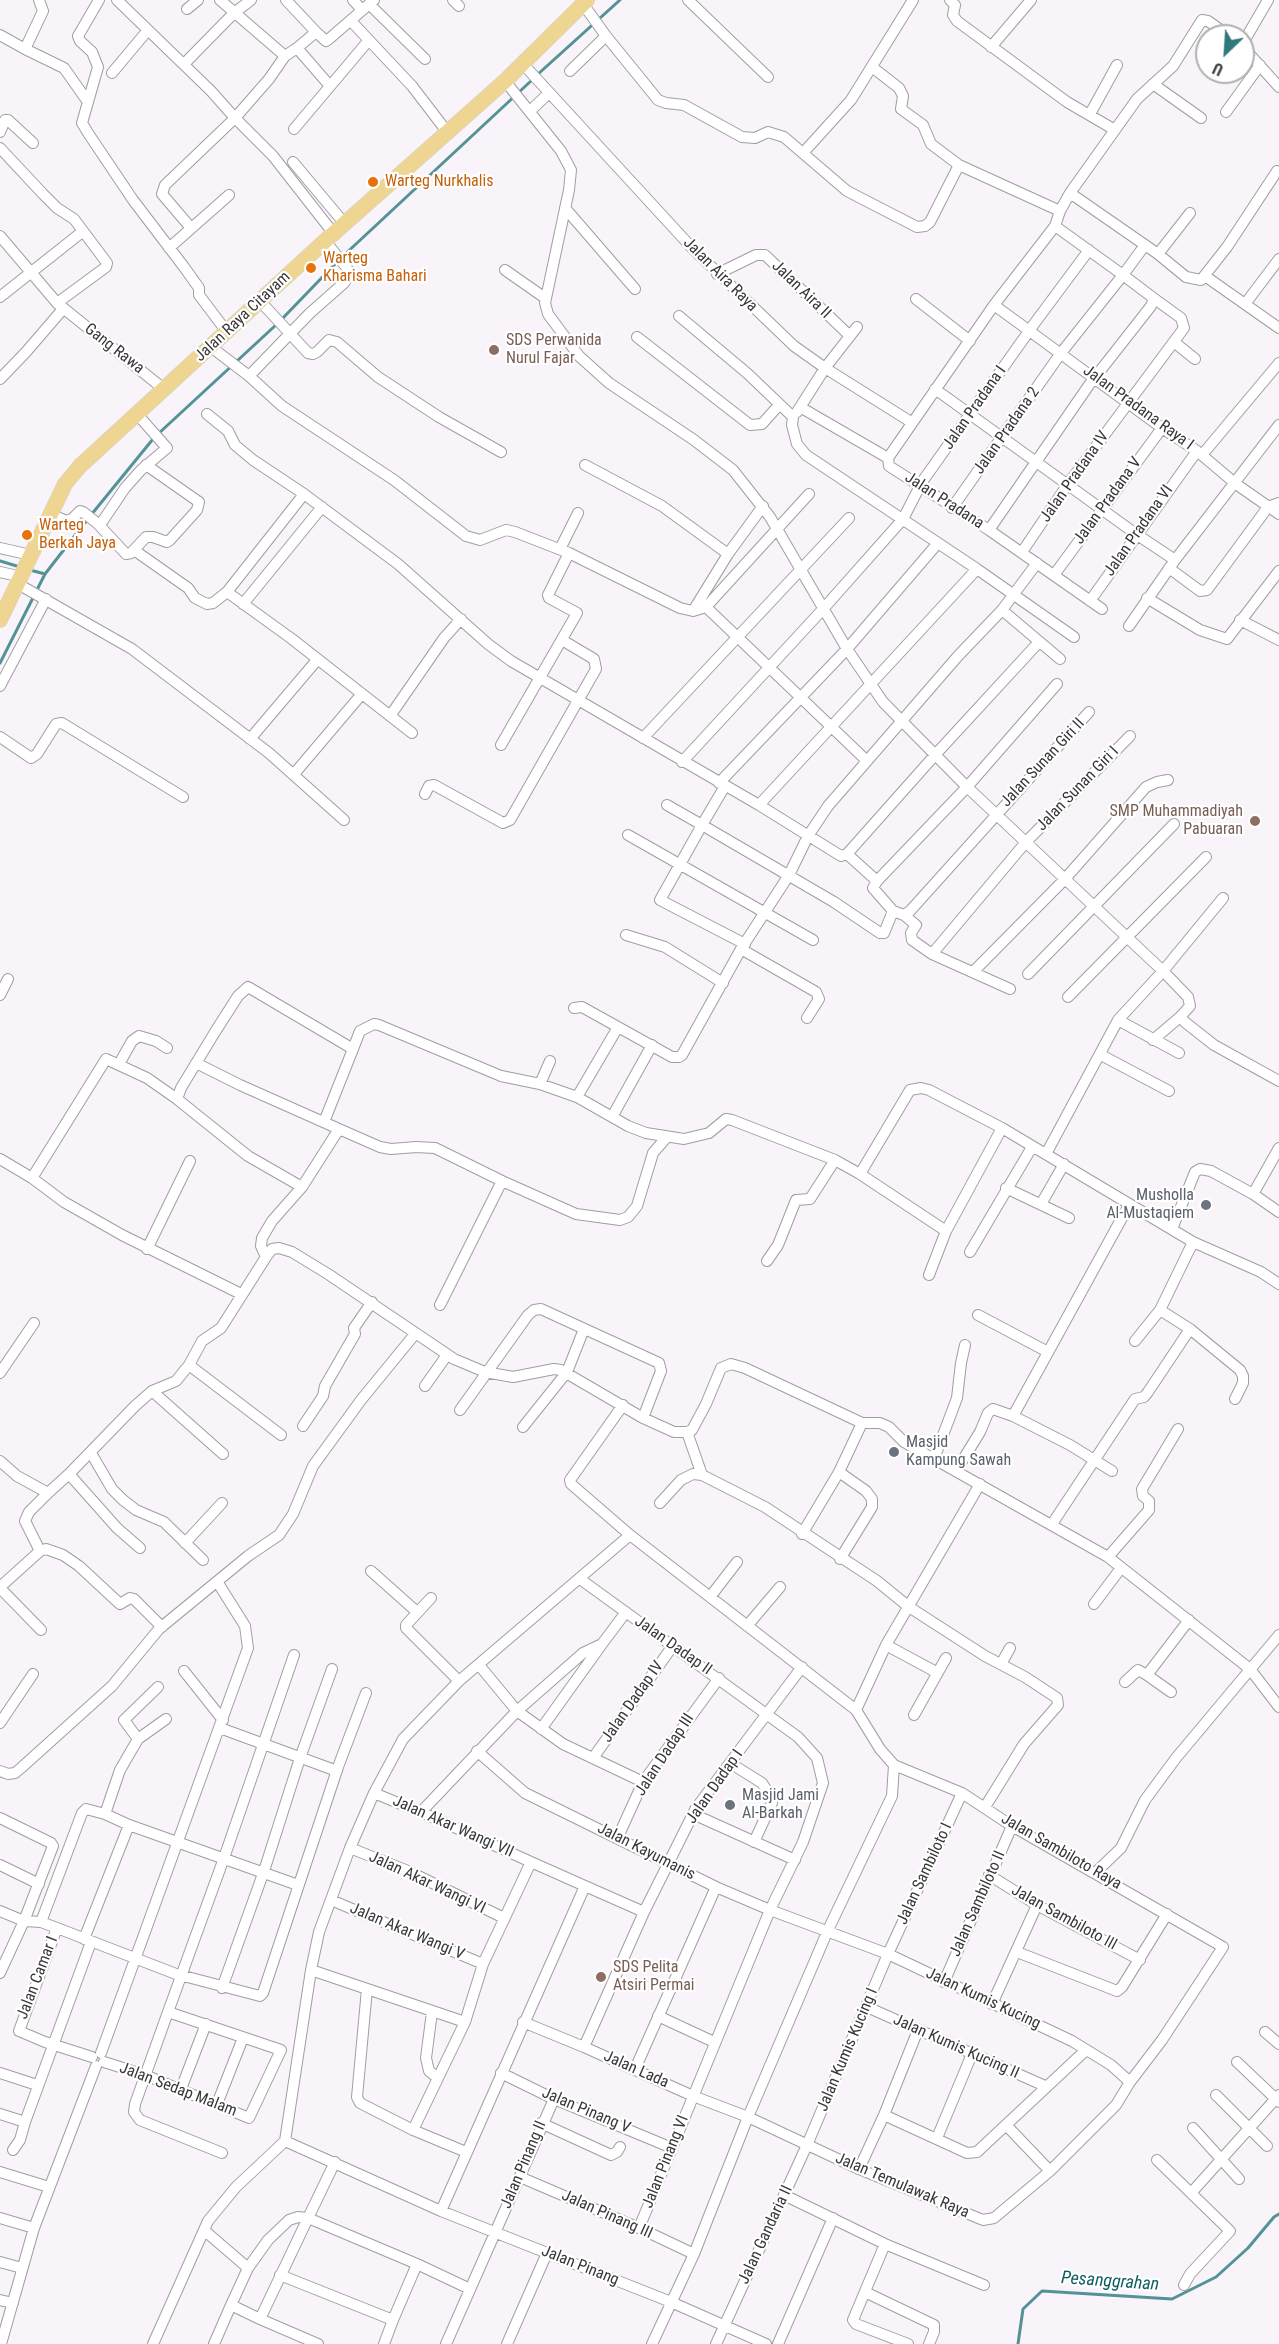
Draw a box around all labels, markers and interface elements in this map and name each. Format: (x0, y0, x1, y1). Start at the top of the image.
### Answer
north arrow (1195, 24, 1255, 84)
text: U (1210, 58, 1226, 79)
place label: Warteg Nurkhalis (385, 172, 493, 192)
marker: Warteg Nurkhalis (366, 175, 380, 189)
street label: Jalan Aira Raya (679, 234, 761, 316)
place label: Warteg Kharisma Bahari (323, 249, 427, 287)
street label: Jalan Aira II (767, 257, 835, 323)
marker: Warteg Kharisma Bahari (304, 261, 318, 275)
street label: Jalan Raya Citayam (191, 268, 295, 366)
street label: Gang Rawa (80, 320, 148, 378)
place label: SDS Perwanida Nurul Fajar (506, 331, 602, 369)
marker: SDS Perwanida Nurul Fajar (487, 343, 501, 357)
street label: Jalan Pradana Raya I (1079, 361, 1197, 455)
street label: Jalan Pradana I (939, 362, 1011, 454)
street label: Jalan Pradana 2 (970, 384, 1044, 478)
street label: Jalan Pradana IV (1036, 428, 1114, 526)
street label: Jalan Pradana V (1070, 454, 1146, 548)
street label: Jalan Pradana (901, 468, 987, 534)
street label: Jalan Pradana VI (1100, 482, 1178, 580)
place label: Warteg Berkah Jaya (39, 516, 116, 554)
marker: Warteg Berkah Jaya (20, 528, 34, 542)
street label: Jalan Sunan Giri II (997, 715, 1089, 811)
street label: Jalan Sunan Giri I (1033, 743, 1123, 835)
place label: SMP Muhammadiyah Pabuaran (1110, 802, 1243, 840)
marker: SMP Muhammadiyah Pabuaran (1248, 814, 1262, 828)
place label: Musholla Al-Mustaqiem (1106, 1186, 1194, 1224)
marker: Musholla Al-Mustaqiem (1199, 1198, 1213, 1212)
place label: Masjid Kampung Sawah (906, 1433, 1011, 1471)
marker: Masjid Kampung Sawah (887, 1445, 901, 1459)
street label: Jalan Dadap II (631, 1612, 715, 1680)
street label: Jalan Dadap IV (598, 1658, 668, 1746)
street label: Jalan Dadap III (631, 1710, 699, 1800)
street label: Jalan Dadap I (682, 1746, 748, 1828)
place label: Masjid Jami Al-Barkah (742, 1786, 819, 1824)
street label: Jalan Akar Wangi VII (390, 1792, 516, 1862)
marker: Masjid Jami Al-Barkah (723, 1798, 737, 1812)
street label: Jalan Sambiloto Raya (997, 1810, 1125, 1894)
street label: Jalan Kayumanis (594, 1819, 698, 1885)
street label: Jalan Sambiloto I (893, 1820, 957, 1928)
street label: Jalan Akar Wangi VI (366, 1848, 488, 1918)
street label: Jalan Sambiloto II (946, 1848, 1010, 1960)
street label: Jalan Sambiloto III (1008, 1881, 1120, 1955)
street label: Jalan Akar Wangi V (347, 1899, 467, 1965)
street label: Jalan Camar I (13, 1934, 63, 2022)
place label: SDS Pelita Atsiri Permai (613, 1958, 695, 1996)
street label: Jalan Kumis Kucing (923, 1964, 1043, 2034)
marker: SDS Pelita Atsiri Permai (594, 1970, 608, 1984)
street label: Jalan Kumis Kucing I (813, 1986, 883, 2114)
street label: Jalan Kumis Kucing II (890, 2011, 1022, 2083)
street label: Jalan Lada (601, 2047, 671, 2093)
street label: Jalan Sedap Malam (117, 2059, 239, 2121)
street label: Jalan Pinang V (539, 2084, 633, 2138)
street label: Jalan Pinang VI (639, 2113, 693, 2211)
street label: Jalan Pinang II (497, 2118, 551, 2212)
street label: Jalan Temulawak Raya (832, 2149, 972, 2223)
street label: Jalan Gandaria II (735, 2183, 797, 2287)
street label: Jalan Pinang III (559, 2186, 655, 2244)
street label: Jalan Pinang (539, 2242, 621, 2290)
water label: Pesanggrahan (1060, 2268, 1160, 2296)

